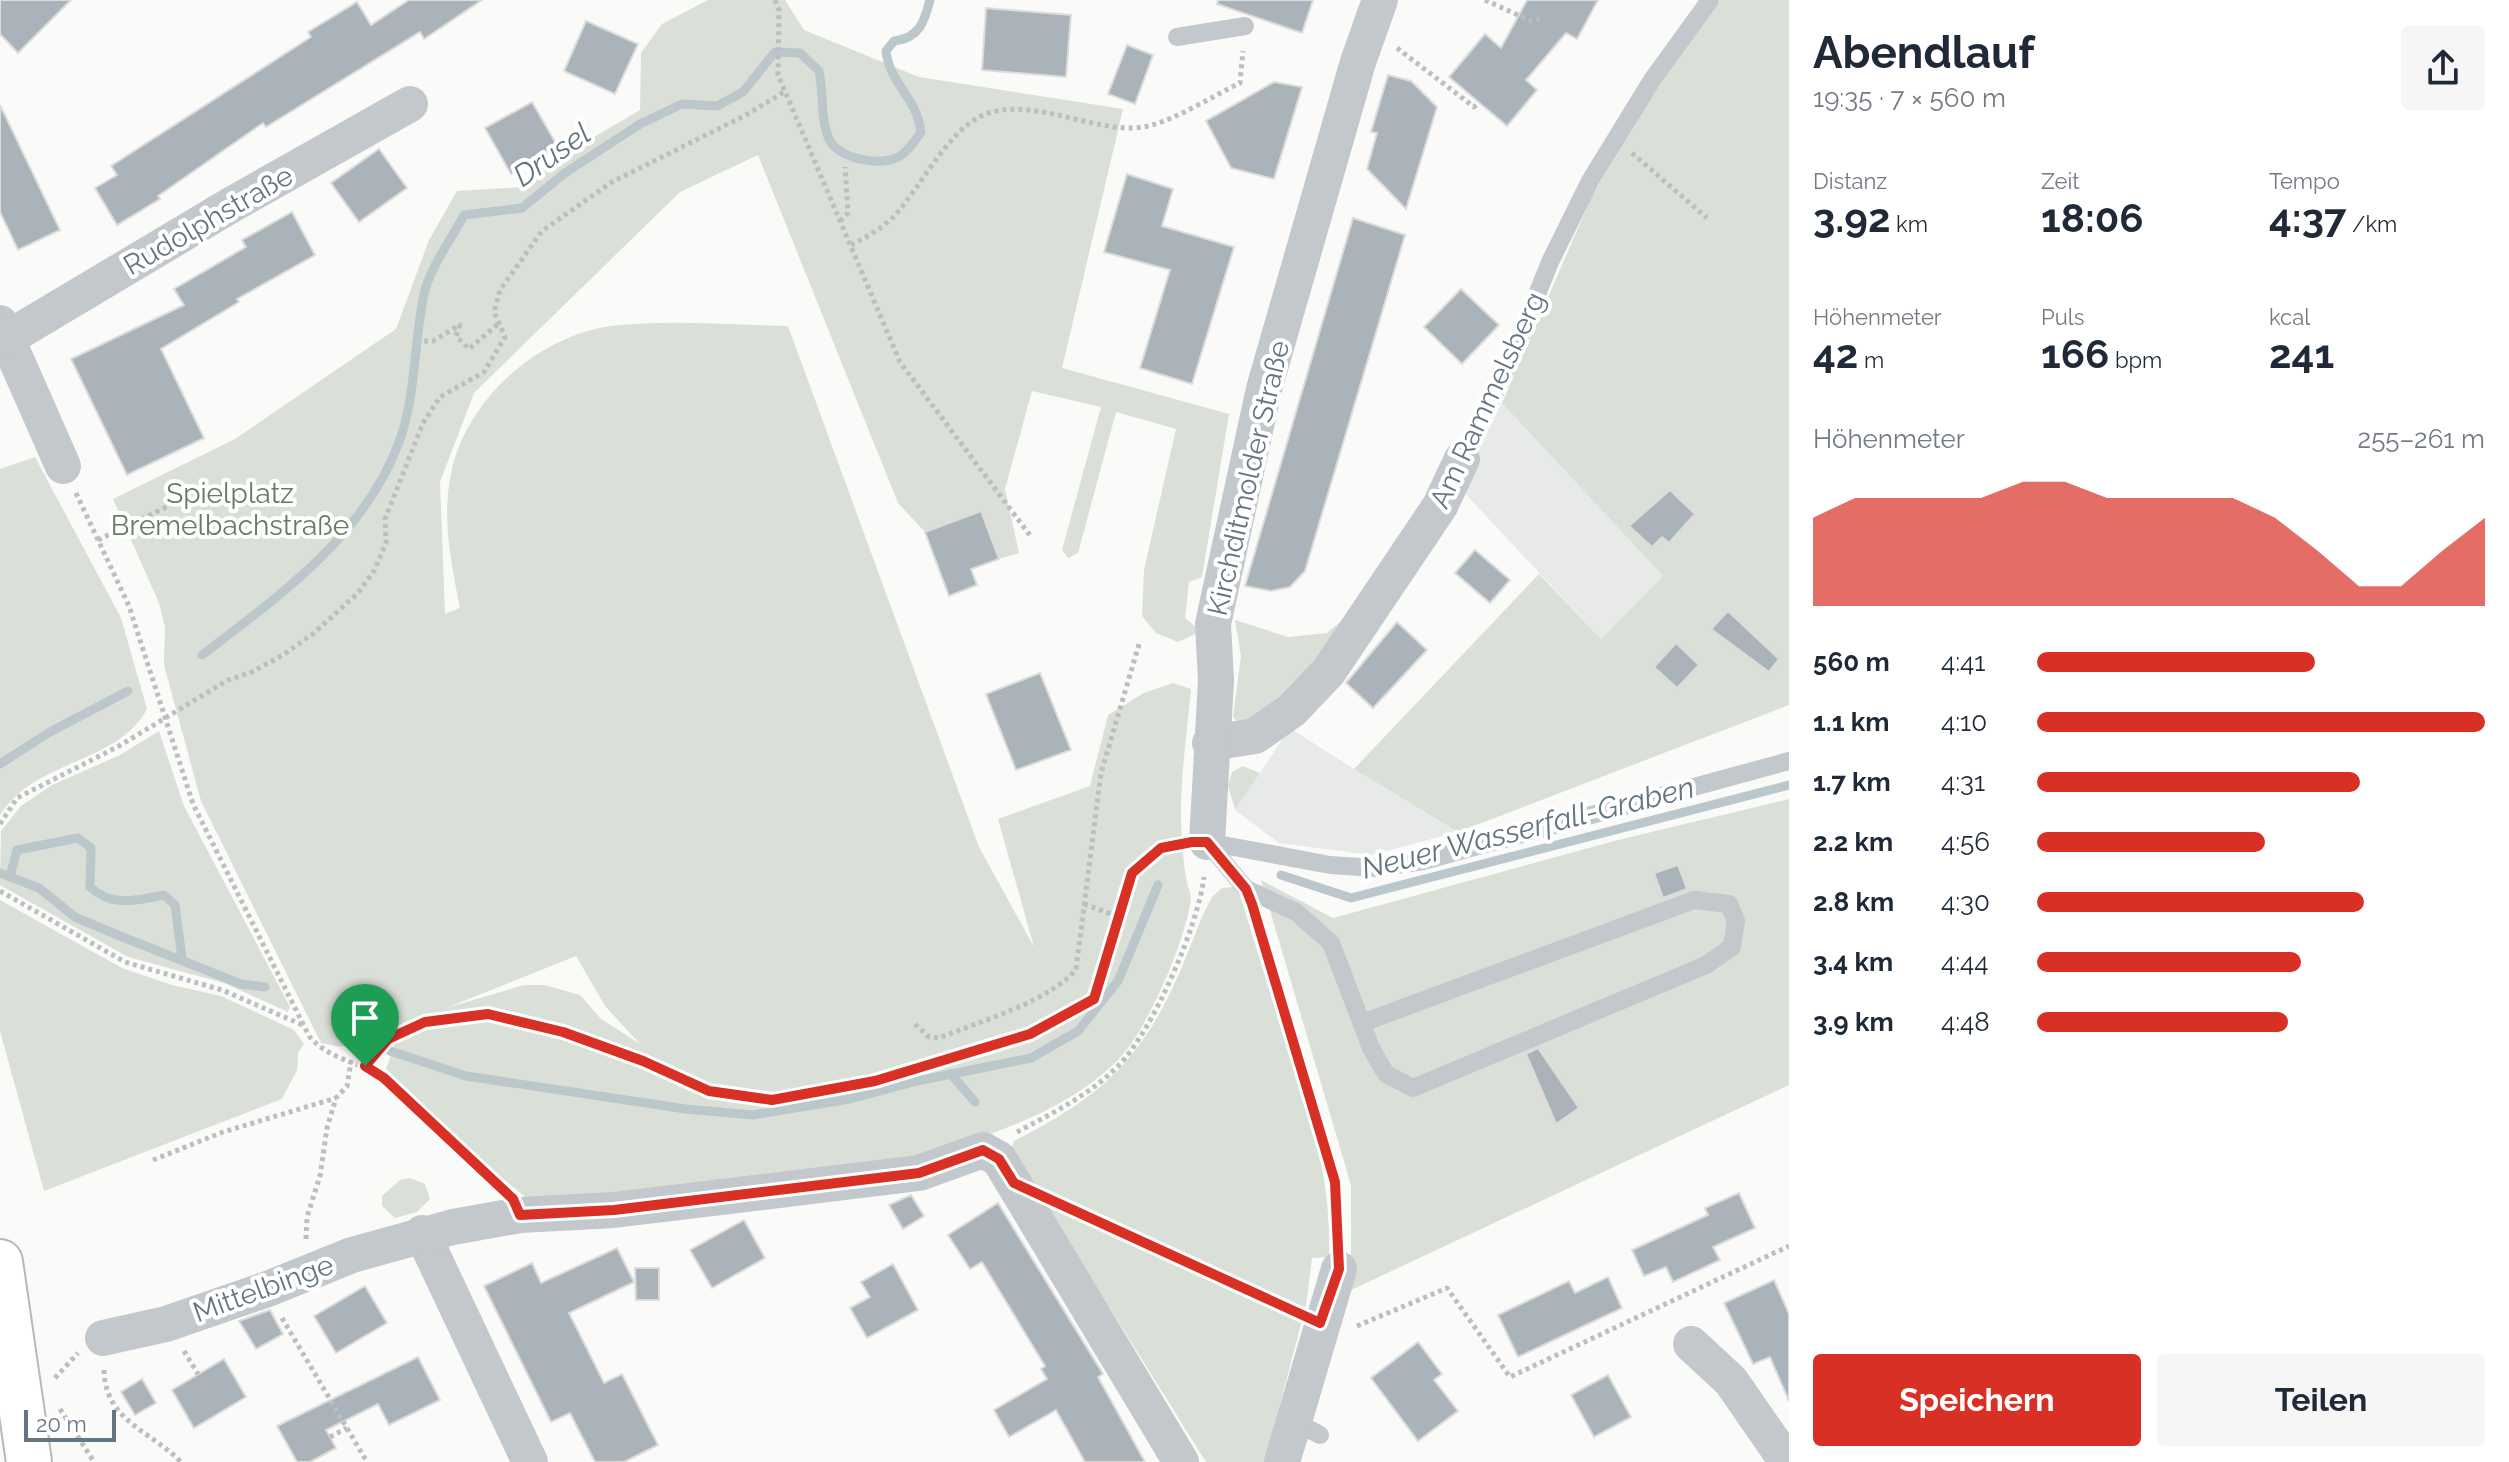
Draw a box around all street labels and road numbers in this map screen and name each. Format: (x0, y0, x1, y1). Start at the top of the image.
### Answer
street label: Rudolphstraße (118, 159, 299, 282)
street label: Am Rammelsberg (1423, 287, 1552, 514)
street label: Kirchditmolder Straße (1201, 337, 1296, 619)
street label: Mittelbinge (189, 1248, 338, 1329)

